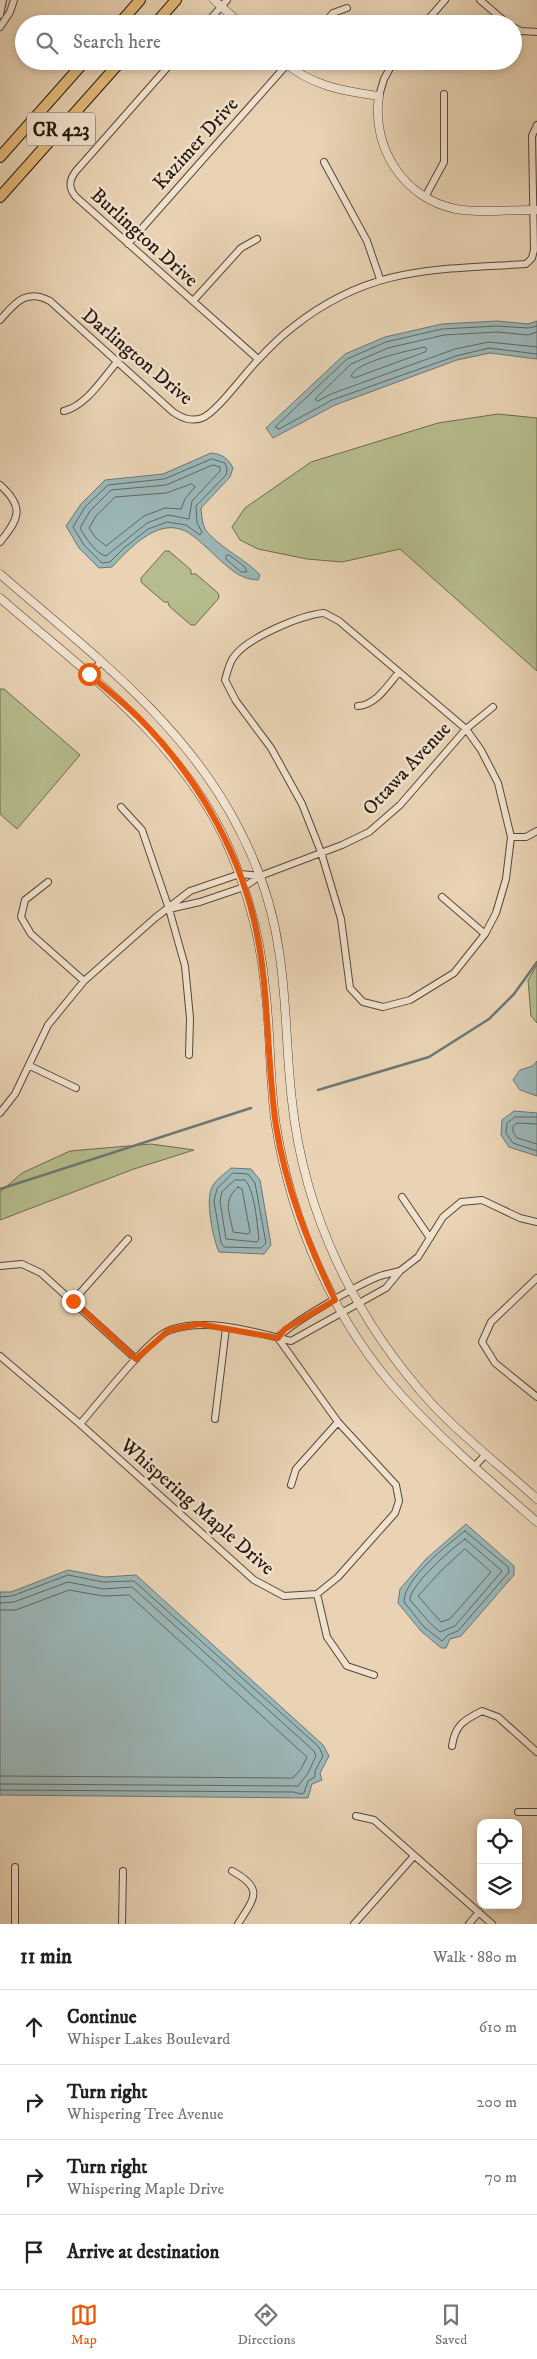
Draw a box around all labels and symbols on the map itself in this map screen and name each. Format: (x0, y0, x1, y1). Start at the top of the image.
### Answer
street label: Kazimer Drive (148, 93, 244, 195)
road number: CR 423 (27, 112, 95, 146)
street label: Burlington Drive (85, 183, 203, 293)
street label: Darlington Drive (76, 303, 198, 411)
route start (78, 663, 101, 686)
street label: Ottawa Avenue (358, 717, 457, 821)
route end (62, 1290, 85, 1313)
street label: Whispering Maple Drive (114, 1433, 279, 1581)

